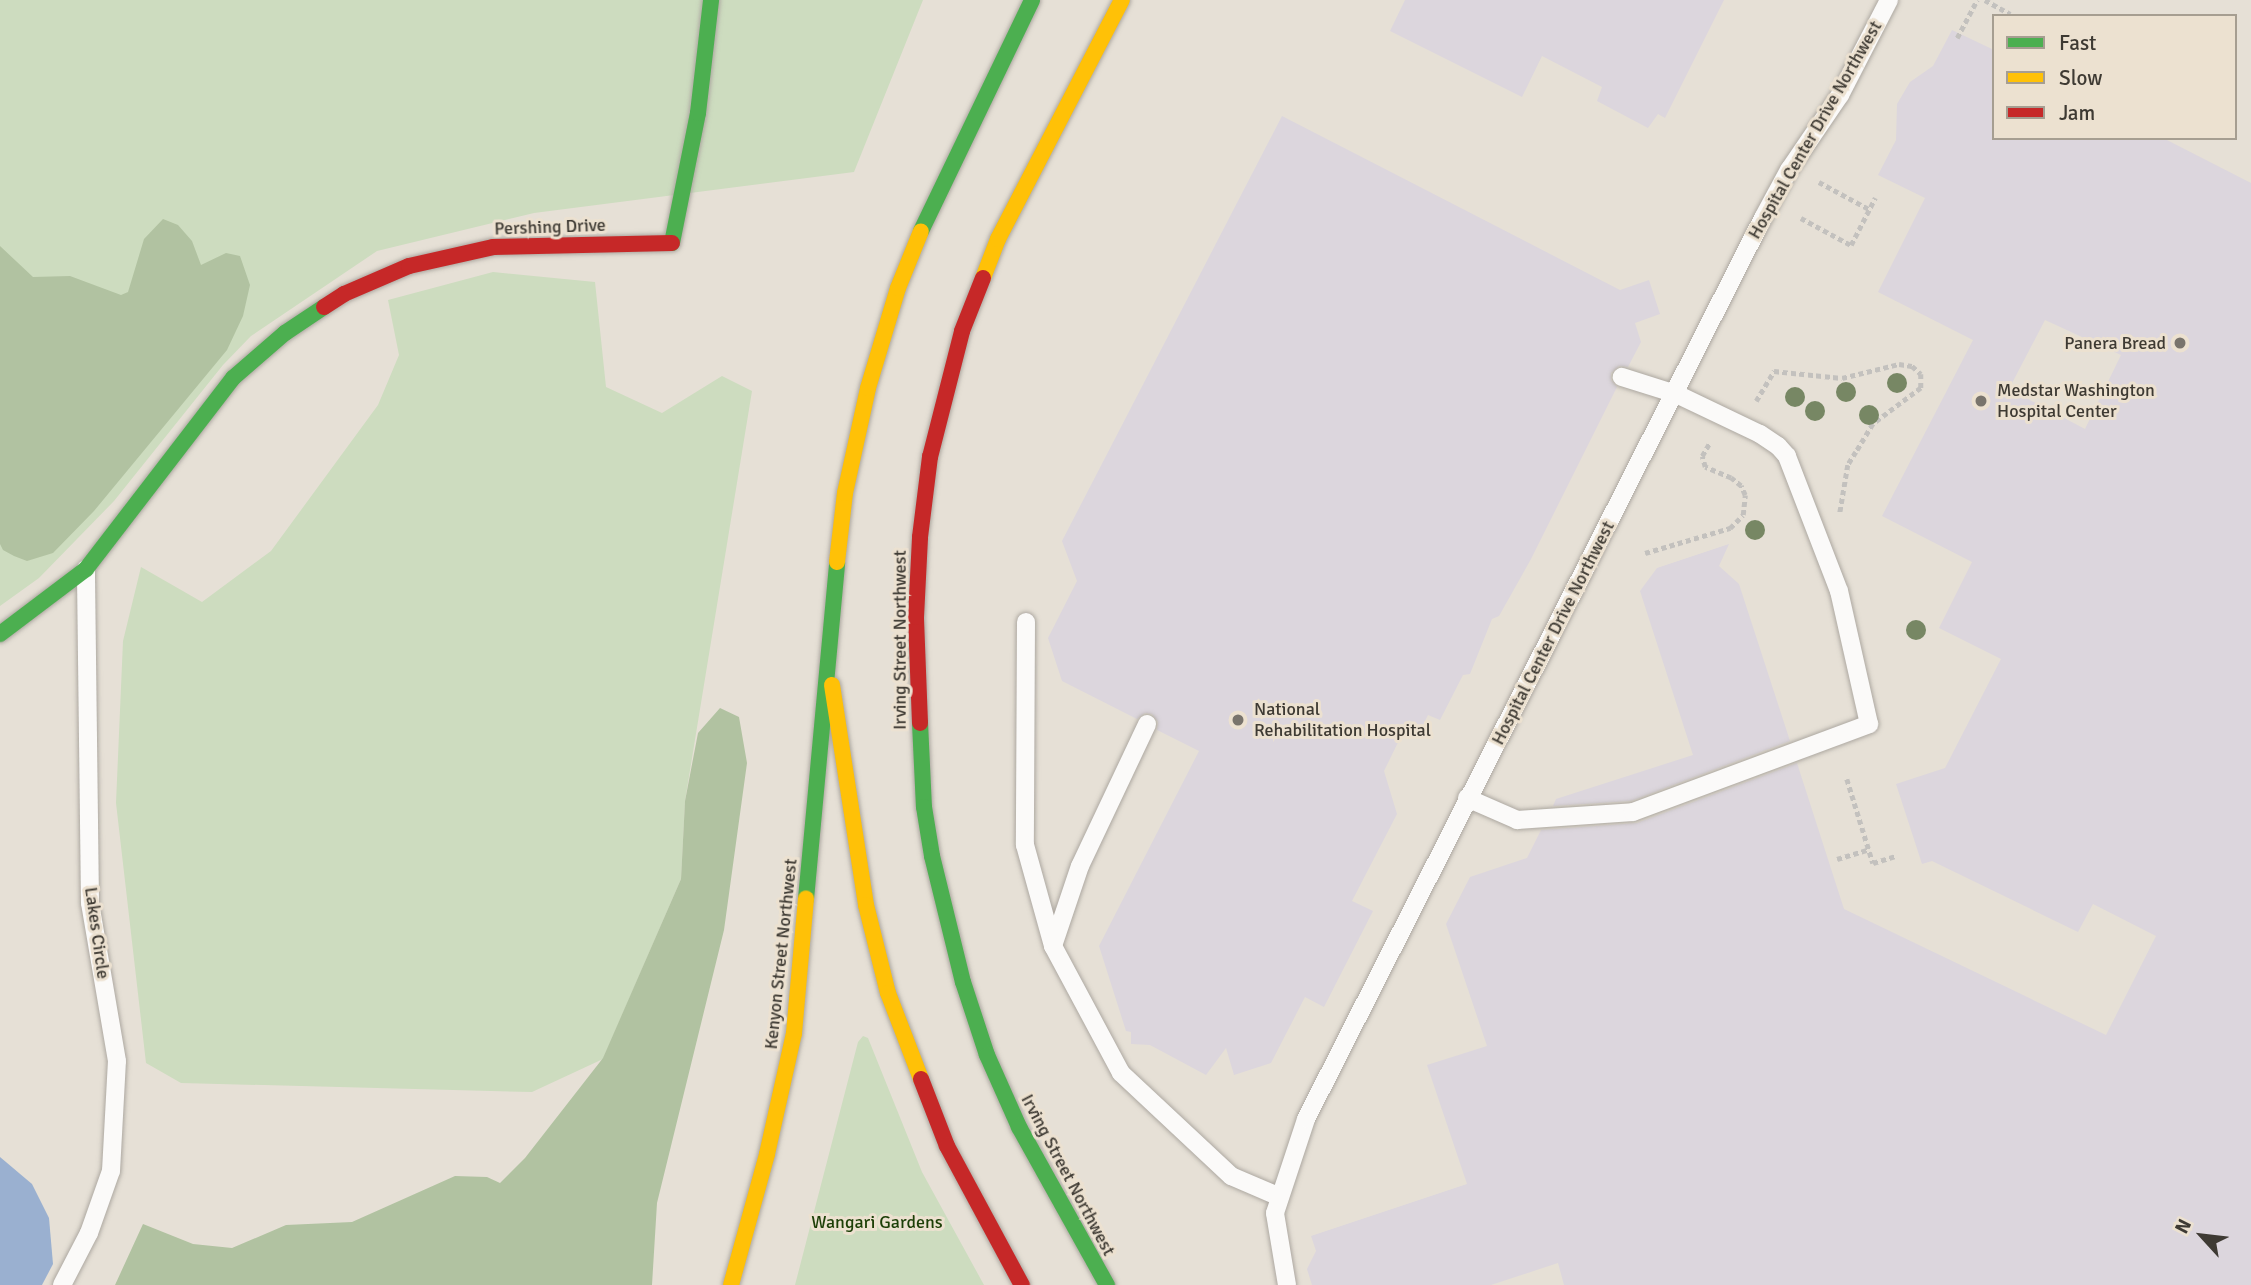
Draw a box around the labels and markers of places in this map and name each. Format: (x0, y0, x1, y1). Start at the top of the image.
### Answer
place label: Panera Bread (2064, 332, 2166, 354)
marker: Panera Bread (2172, 335, 2188, 351)
place label: Medstar Washington Hospital Center (1997, 380, 2155, 422)
marker: Medstar Washington Hospital Center (1971, 391, 1991, 411)
place label: National Rehabilitation Hospital (1254, 699, 1431, 742)
marker: National Rehabilitation Hospital (1228, 710, 1248, 730)

